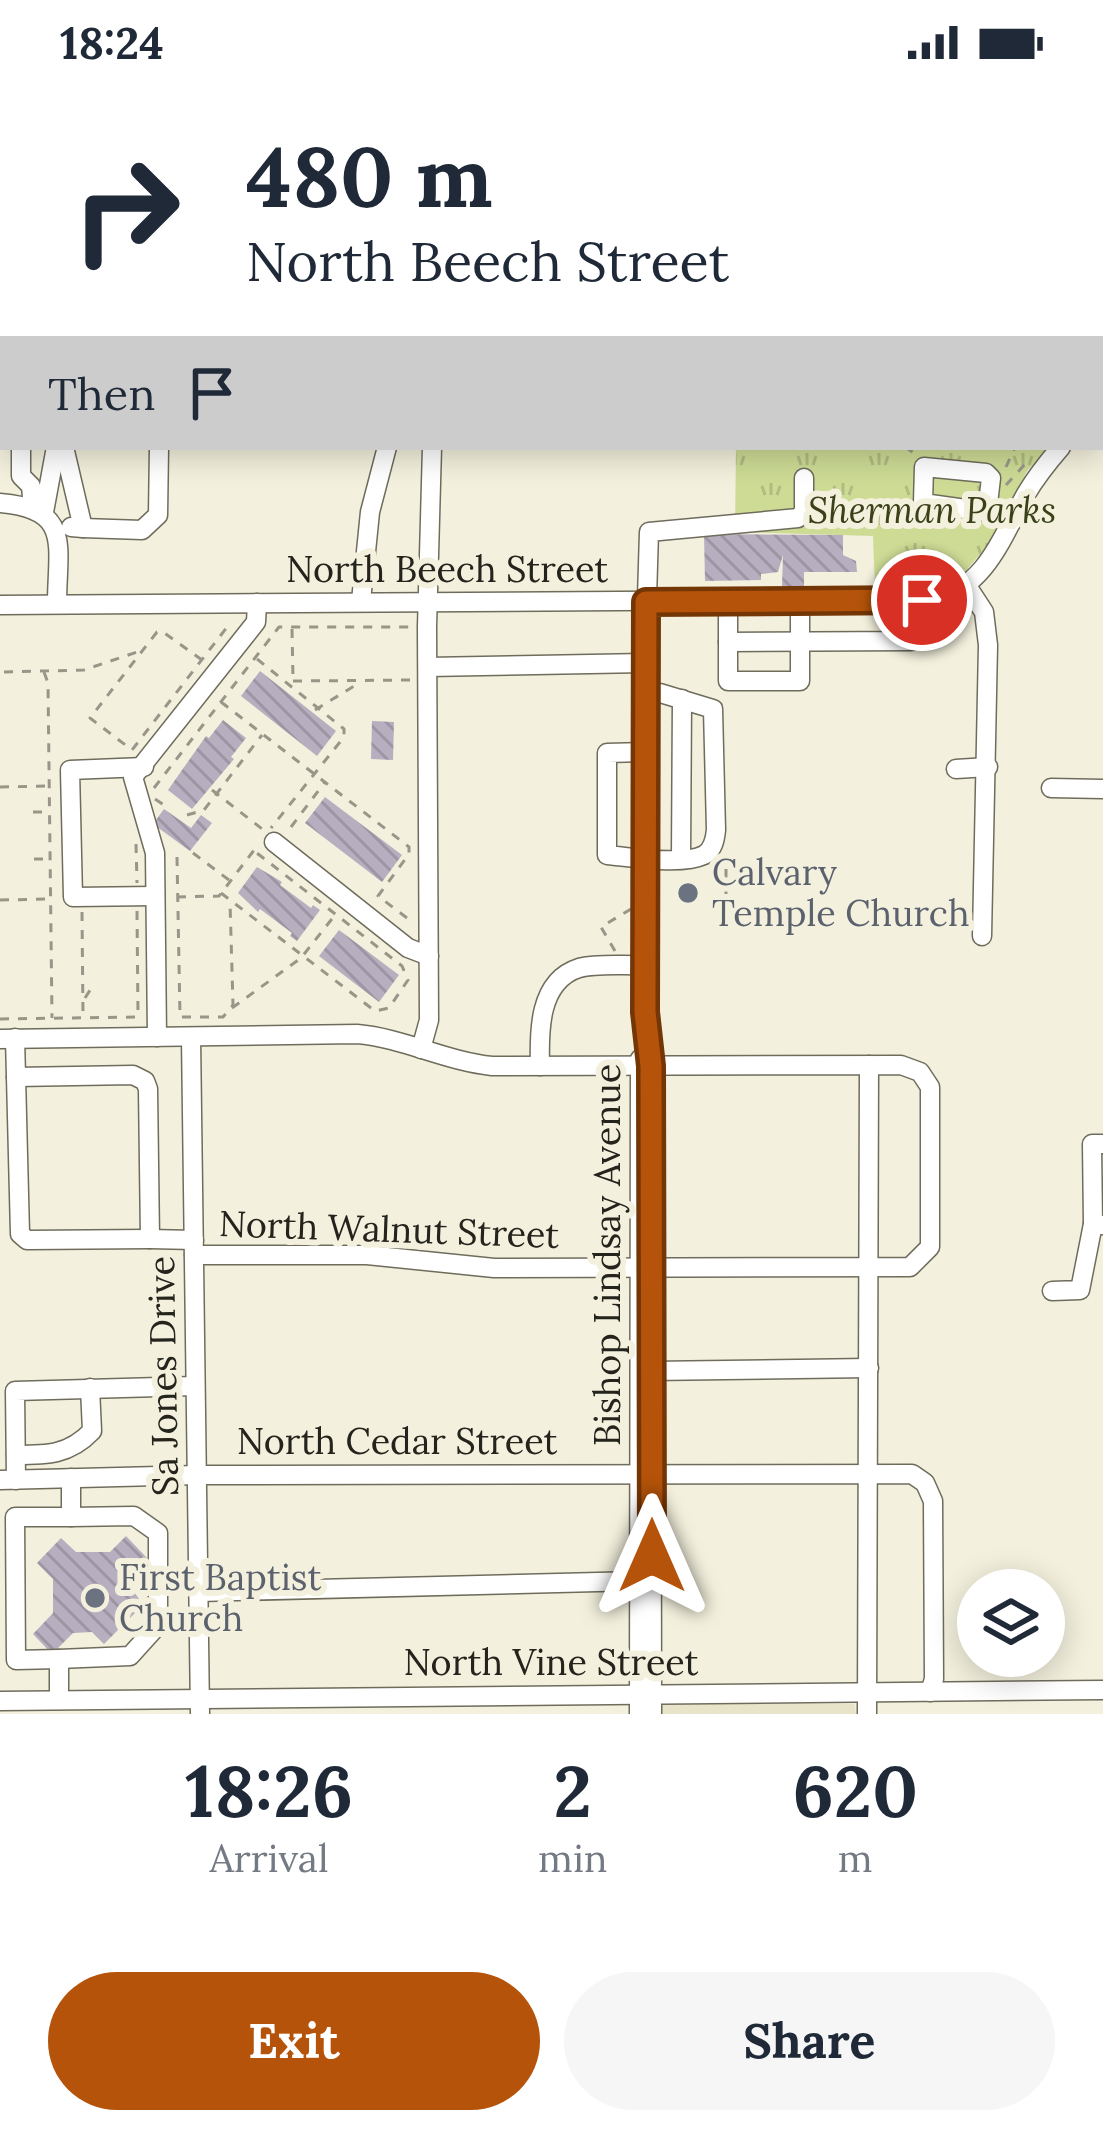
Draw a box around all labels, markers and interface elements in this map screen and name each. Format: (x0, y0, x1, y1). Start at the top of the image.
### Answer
text: 18:24 (60, 14, 164, 71)
text: 480 m (246, 122, 493, 230)
icon: right (48, 132, 204, 288)
text: North Beech Street (246, 227, 729, 296)
icon: arrive (179, 360, 245, 426)
text: Then (48, 365, 155, 422)
park label: Sherman Parks (808, 487, 1056, 533)
street label: North Beech Street (286, 546, 608, 592)
pin (871, 549, 973, 651)
icon: arrive (889, 567, 955, 633)
place label: Calvary Temple Church (712, 849, 970, 936)
marker: Calvary Temple Church (675, 880, 701, 906)
street label: Bishop Lindsay Avenue (584, 1064, 630, 1446)
street label: North Walnut Street (218, 1200, 560, 1258)
street label: Sa Jones Drive (138, 1255, 188, 1497)
street label: North Cedar Street (237, 1418, 557, 1464)
position arrow (589, 1493, 715, 1619)
place label: First Baptist Church (119, 1554, 321, 1641)
map controls (957, 1569, 1065, 1677)
button: layers (957, 1569, 1065, 1677)
marker: First Baptist Church (82, 1585, 108, 1611)
street label: North Vine Street (404, 1639, 699, 1685)
text: 18:26 (185, 1745, 353, 1837)
text: 2 (554, 1745, 592, 1837)
text: 620 (792, 1745, 918, 1837)
text: Arrival (209, 1833, 329, 1883)
text: min (538, 1833, 608, 1883)
text: m (838, 1833, 873, 1883)
button: Exit (48, 1972, 540, 2110)
button: Share (564, 1972, 1055, 2110)

